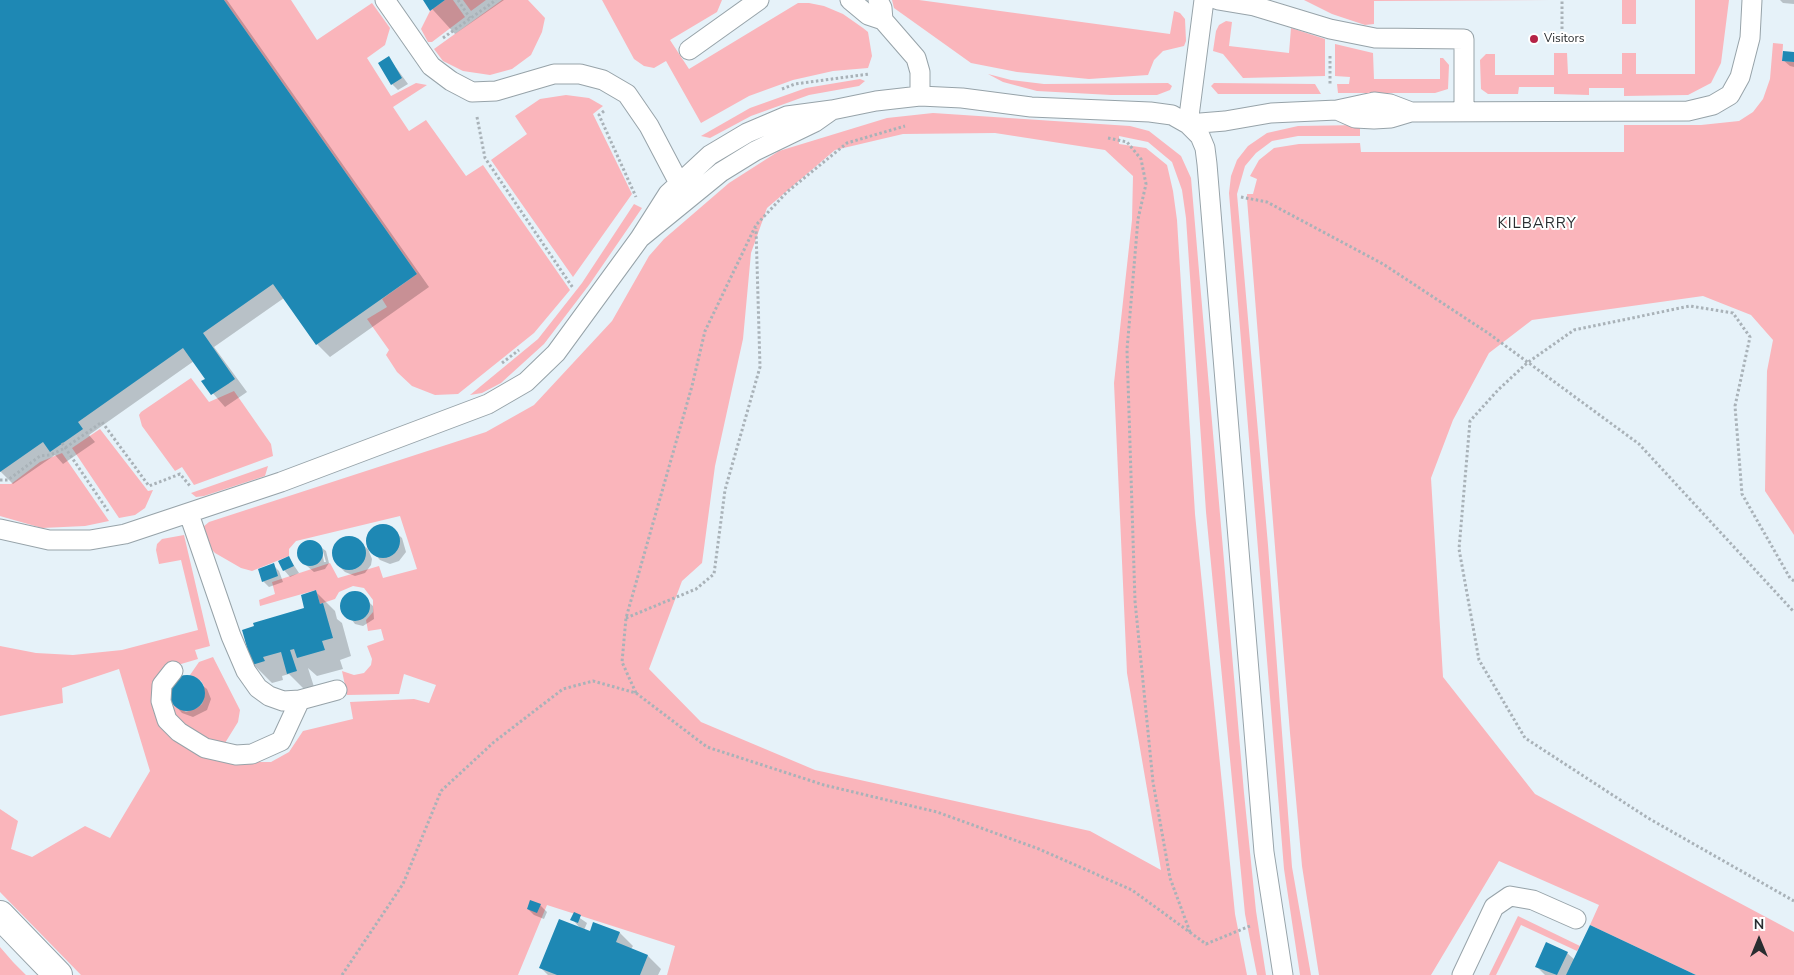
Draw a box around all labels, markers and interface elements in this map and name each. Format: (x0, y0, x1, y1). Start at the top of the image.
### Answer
place label: Visitors (1544, 32, 1584, 46)
marker: Visitors (1528, 33, 1540, 45)
district label: KILBARRY (1496, 215, 1578, 233)
north arrow (1734, 915, 1784, 965)
text: N (1754, 915, 1764, 934)

